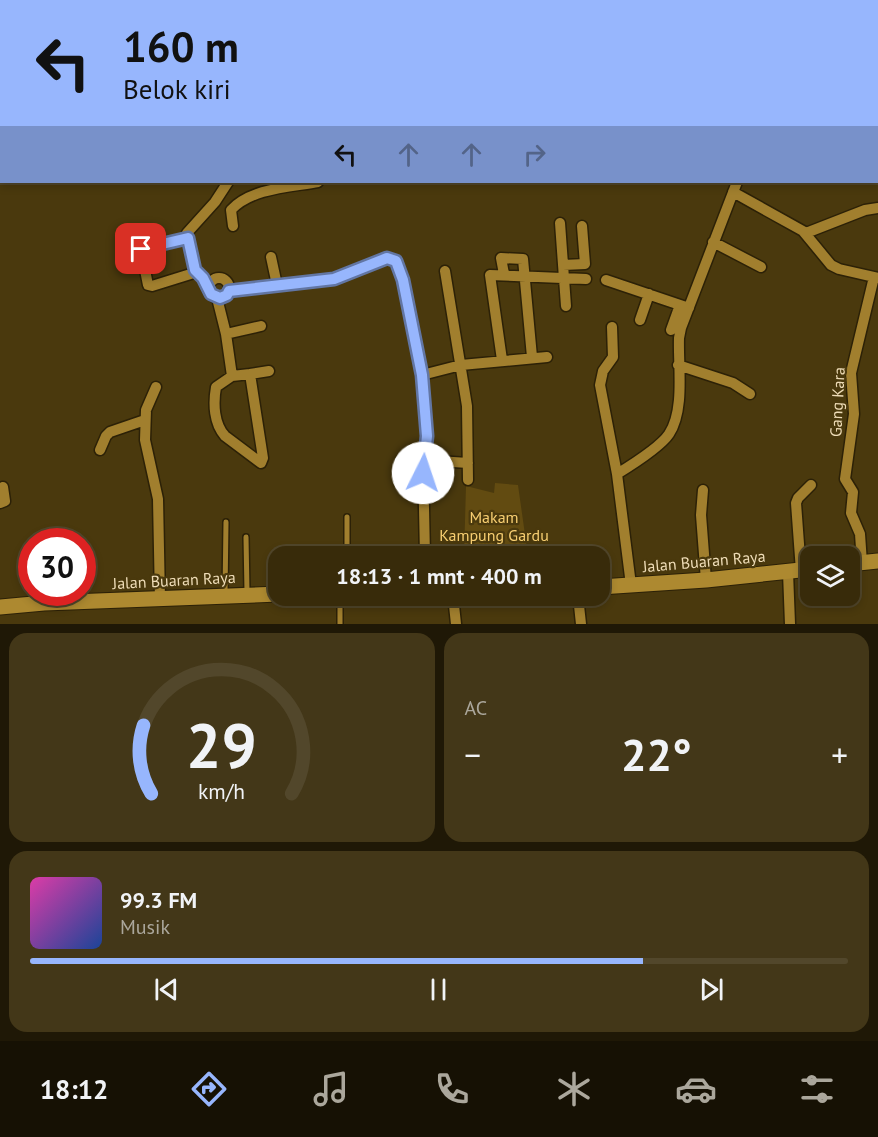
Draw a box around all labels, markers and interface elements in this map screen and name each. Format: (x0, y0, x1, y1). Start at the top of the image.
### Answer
text: 160 m (123, 19, 239, 74)
icon: left (24, 24, 102, 102)
text: Belok kiri (123, 72, 231, 106)
icon: left (329, 138, 362, 171)
icon: ahead (392, 138, 425, 171)
icon: ahead (455, 138, 488, 171)
icon: right (518, 138, 551, 171)
pin (115, 223, 166, 274)
icon: arrive (124, 232, 157, 265)
street label: Gang Kara (825, 367, 849, 437)
position arrow (391, 441, 455, 505)
park label: Makam Kampung Gardu (439, 507, 549, 545)
speed limit sign: 30 (18, 528, 96, 606)
street label: Jalan Buaran Raya (641, 546, 766, 576)
map controls (800, 546, 860, 606)
button: layers (800, 546, 860, 606)
text: 18:13 · 1 mnt · 400 m (336, 562, 542, 590)
street label: Jalan Buaran Raya (111, 567, 236, 593)
text: AC (465, 695, 487, 721)
text: 29 (186, 704, 257, 785)
text: 22° (621, 725, 692, 783)
text: − (465, 733, 481, 776)
text: + (831, 733, 848, 776)
text: km/h (198, 778, 245, 806)
text: 99.3 FM (120, 886, 197, 914)
text: Musik (120, 914, 170, 940)
icon: previous (150, 973, 183, 1006)
icon: pause (422, 973, 455, 1006)
icon: next (695, 973, 728, 1006)
icon: directions (188, 1068, 230, 1110)
icon: music (310, 1068, 352, 1110)
icon: phone (431, 1068, 473, 1110)
icon: climate (553, 1068, 595, 1110)
icon: car (675, 1068, 717, 1110)
icon: filters (796, 1068, 838, 1110)
text: 18:12 (40, 1072, 108, 1106)

